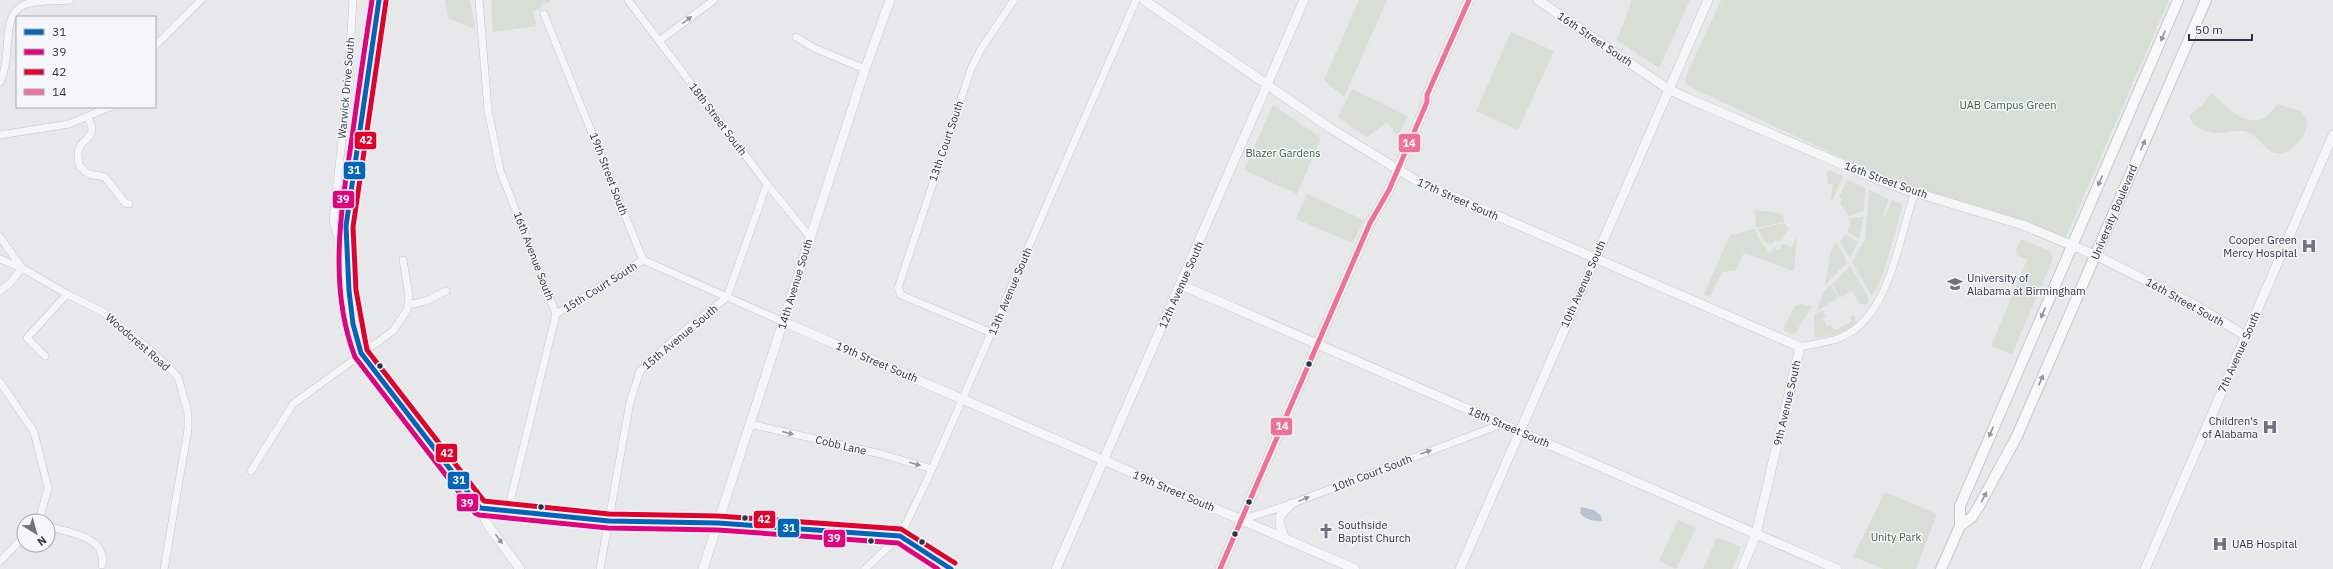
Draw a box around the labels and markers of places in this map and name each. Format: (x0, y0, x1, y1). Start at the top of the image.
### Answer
place label: Cooper Green Mercy Hospital (2223, 233, 2297, 260)
hospital icon: Cooper Green Mercy Hospital (2300, 237, 2318, 255)
place label: University of Alabama at Birmingham (1967, 271, 2086, 298)
school or university icon: University of Alabama at Birmingham (1946, 275, 1964, 293)
unlabelled marker (1304, 359, 1314, 369)
unlabelled marker (375, 361, 385, 371)
place label: Children's of Alabama (2202, 414, 2258, 441)
hospital icon: Children's of Alabama (2261, 418, 2279, 436)
unlabelled marker (1244, 497, 1254, 507)
unlabelled marker (536, 502, 546, 512)
unlabelled marker (740, 513, 750, 523)
place label: Southside Baptist Church (1338, 518, 1411, 545)
church icon: Southside Baptist Church (1317, 522, 1335, 540)
unlabelled marker (1230, 529, 1240, 539)
hospital icon: UAB Hospital (2211, 535, 2229, 553)
unlabelled marker (866, 536, 876, 546)
unlabelled marker (917, 537, 927, 547)
place label: UAB Hospital (2232, 537, 2297, 551)

